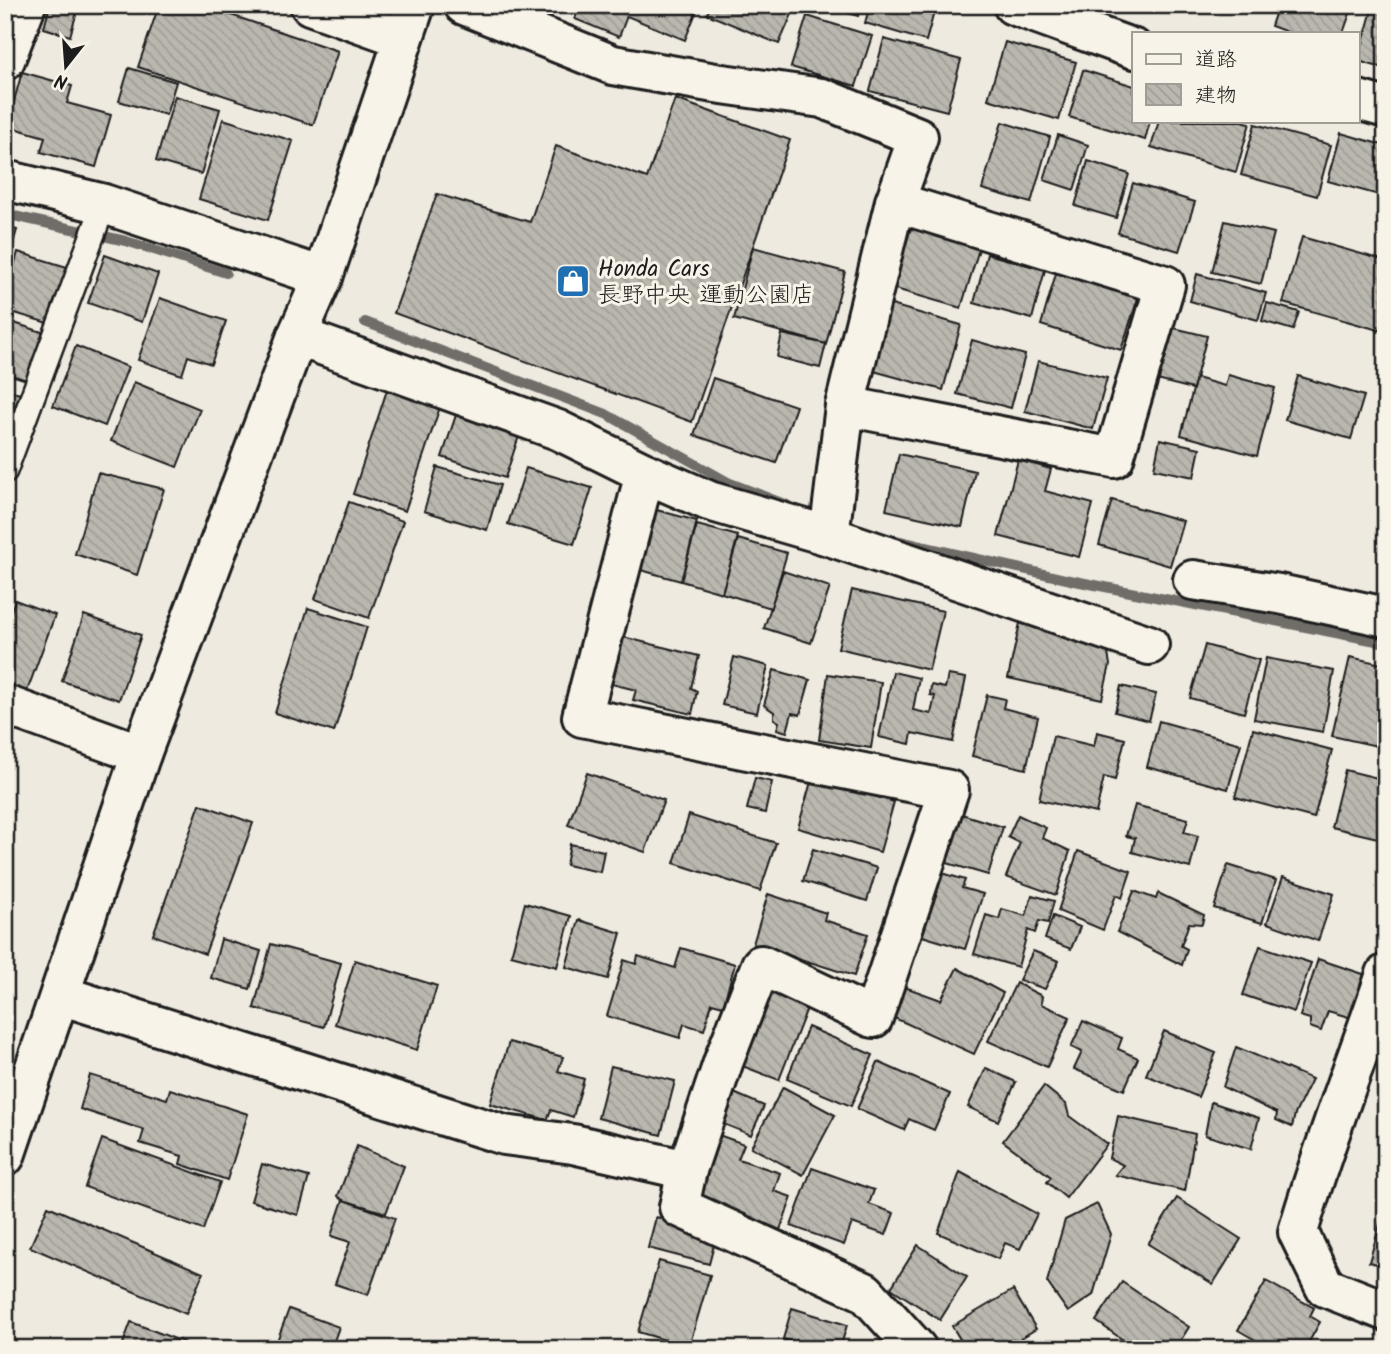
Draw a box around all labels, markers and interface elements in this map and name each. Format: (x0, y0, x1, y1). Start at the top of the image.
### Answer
north arrow (32, 32, 102, 102)
legend (1132, 32, 1360, 122)
text: 道路 (1195, 44, 1237, 77)
text: N (51, 64, 72, 96)
text: 建物 (1195, 80, 1237, 113)
place label: Honda Cars 長野中央 運動公園店 (598, 252, 814, 314)
shop icon: Honda Cars 長野中央 運動公園店 (554, 262, 592, 300)

